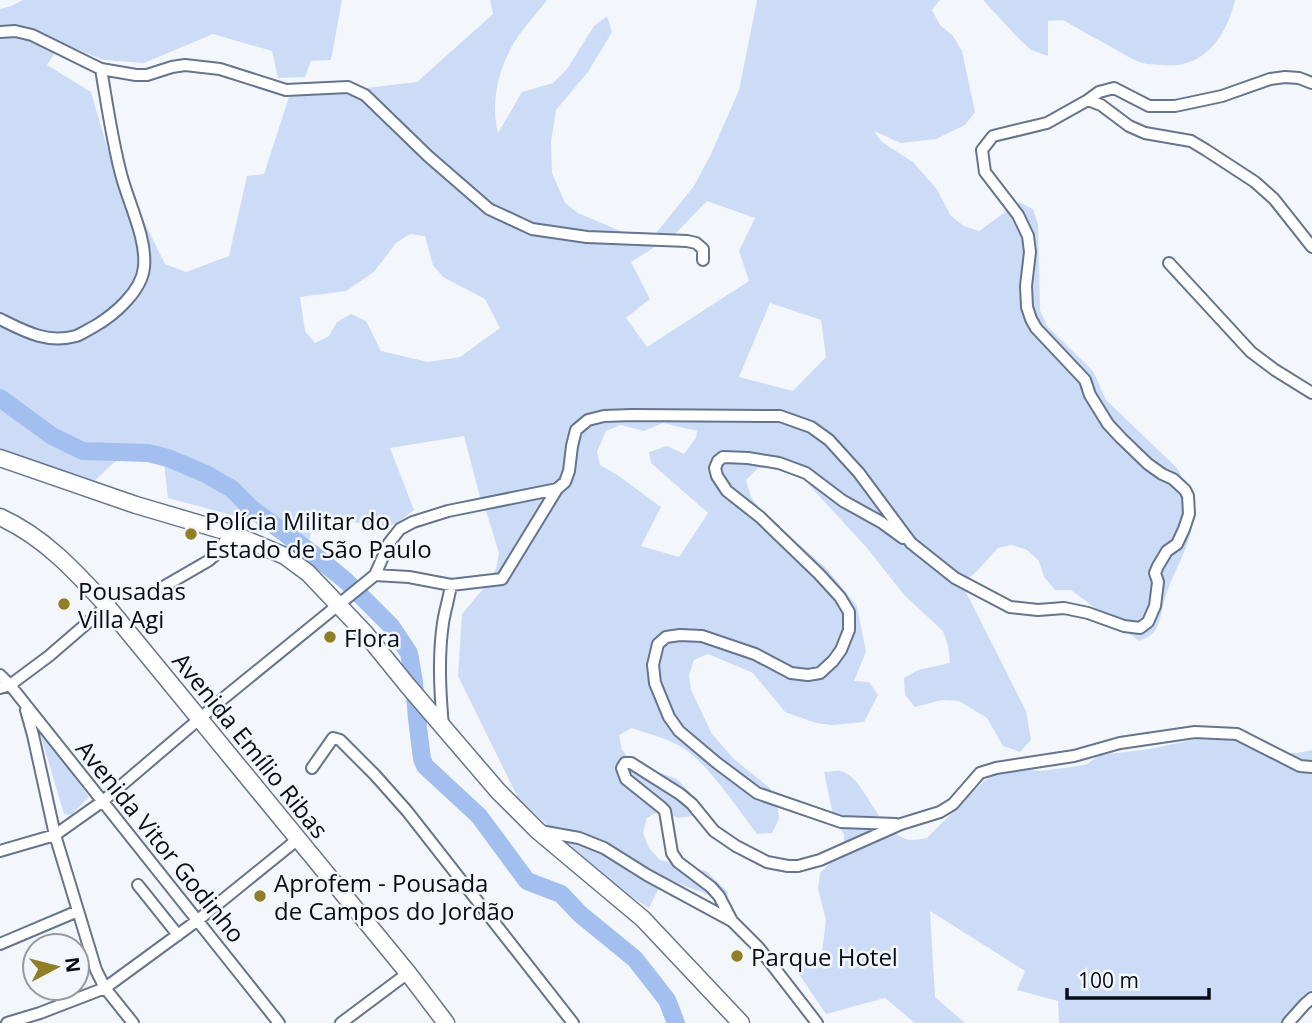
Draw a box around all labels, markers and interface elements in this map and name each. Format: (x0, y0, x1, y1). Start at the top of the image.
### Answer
place label: Polícia Militar do Estado de São Paulo (205, 504, 432, 565)
marker: Polícia Militar do Estado de São Paulo (183, 526, 199, 542)
place label: Pousadas Villa Agi (78, 574, 186, 635)
marker: Pousadas Villa Agi (56, 596, 72, 612)
place label: Flora (344, 621, 400, 654)
marker: Flora (322, 629, 338, 645)
street label: Avenida Emílio Ribas (166, 645, 336, 845)
street label: Avenida Vitor Godinho (69, 733, 253, 949)
place label: Aprofem - Pousada de Campos do Jordão (274, 866, 514, 927)
marker: Aprofem - Pousada de Campos do Jordão (252, 888, 268, 904)
north arrow (21, 932, 91, 1002)
place label: Parque Hotel (751, 940, 898, 973)
marker: Parque Hotel (729, 948, 745, 964)
text: N (59, 956, 87, 974)
scale bar (1067, 956, 1209, 1000)
text: 100 m (1078, 966, 1139, 994)

